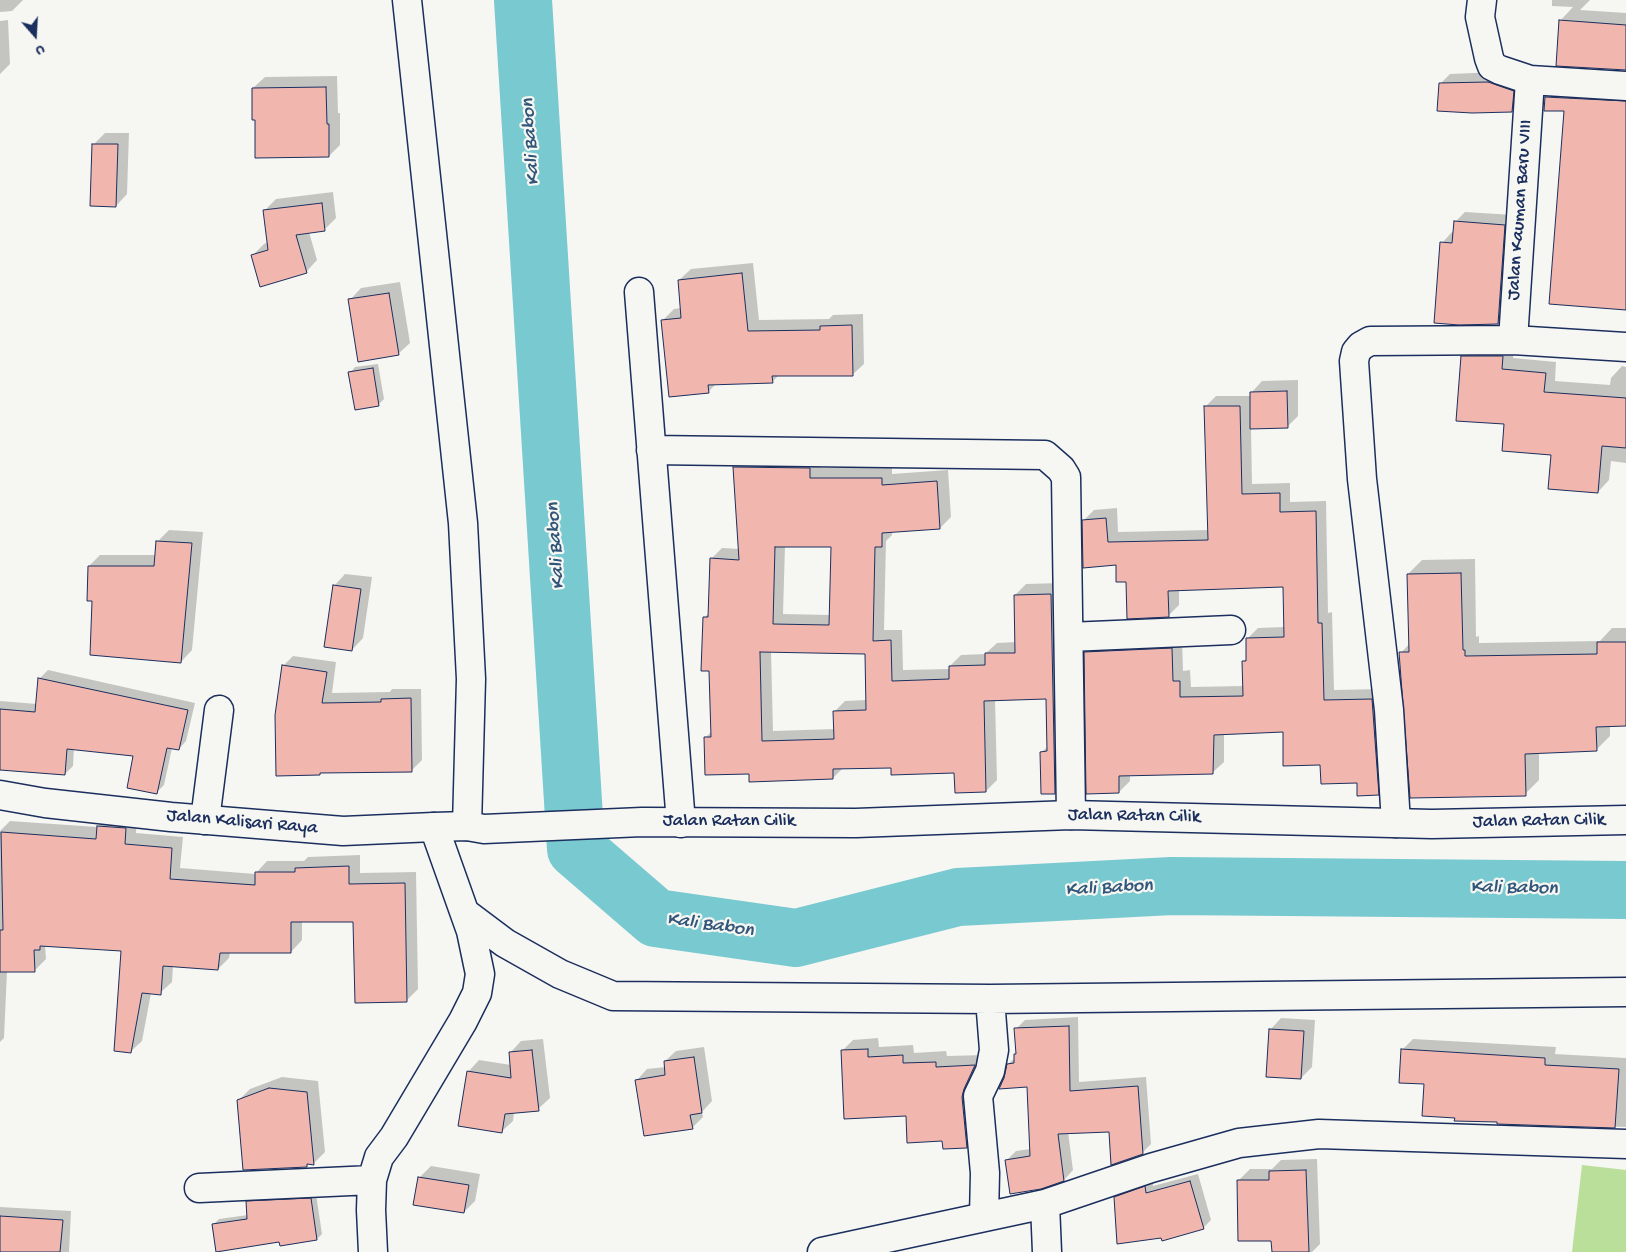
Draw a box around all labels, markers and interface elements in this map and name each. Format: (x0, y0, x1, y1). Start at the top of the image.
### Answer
north arrow (10, 10, 60, 60)
text: U (33, 40, 47, 59)
water label: Kali Babon (517, 98, 547, 186)
street label: Jalan Kauman Baru VIII (1503, 119, 1539, 301)
water label: Kali Babon (542, 502, 572, 590)
street label: Jalan Ratan Cilik (1068, 804, 1200, 830)
street label: Jalan Kalisari Raya (166, 805, 318, 841)
street label: Jalan Ratan Cilik (1473, 809, 1605, 835)
street label: Jalan Ratan Cilik (663, 811, 795, 833)
water label: Kali Babon (1065, 875, 1153, 903)
water label: Kali Babon (1470, 876, 1558, 902)
water label: Kali Babon (665, 908, 755, 944)

